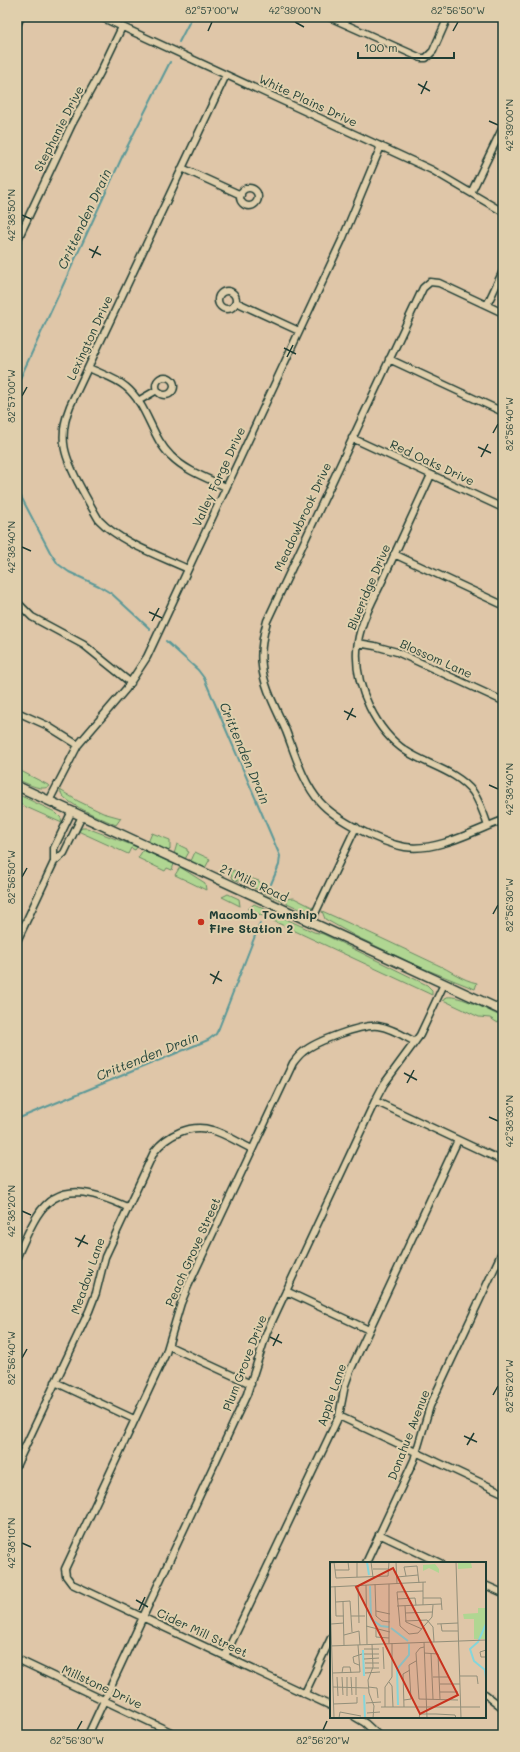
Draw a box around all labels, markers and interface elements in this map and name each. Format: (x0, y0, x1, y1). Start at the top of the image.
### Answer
text: 82°57'00"W (185, 3, 239, 17)
text: 42°39'00"N (269, 3, 321, 17)
text: 82°56'50"W (431, 3, 485, 17)
scale bar (358, 34, 454, 60)
text: 100 m (364, 39, 398, 55)
street label: White Plains Drive (257, 70, 360, 130)
street label: Stephanie Drive (30, 83, 87, 174)
text: 42°39'00"N (502, 99, 516, 151)
water label: Crittenden Drain (53, 166, 114, 272)
text: 42°38'50"N (4, 189, 18, 241)
street label: Lexington Drive (62, 293, 116, 383)
text: 82°57'00"W (4, 369, 18, 423)
text: 82°56'40"W (502, 397, 516, 451)
street label: Valley Forge Drive (188, 424, 248, 529)
street label: Red Oaks Drive (388, 436, 477, 489)
street label: Meadowbrook Drive (270, 460, 334, 574)
text: 42°38'40"N (4, 521, 18, 573)
street label: Blueridge Drive (343, 541, 393, 632)
street label: Blossom Lane (398, 635, 475, 681)
water label: Crittenden Drain (216, 699, 275, 806)
text: 42°38'40"N (502, 763, 516, 815)
text: 82°56'50"W (4, 850, 18, 904)
street label: 21 Mile Road (218, 859, 291, 905)
text: 82°56'30"W (502, 878, 516, 932)
place label: Macomb Township Fire Station 2 (209, 906, 318, 936)
marker: Macomb Township Fire Station 2 (196, 917, 206, 927)
water label: Crittenden Drain (93, 1027, 200, 1084)
text: 42°38'30"N (502, 1095, 516, 1147)
text: 42°38'20"N (4, 1185, 18, 1237)
street label: Peach Grove Street (161, 1195, 223, 1309)
street label: Meadow Lane (66, 1235, 108, 1316)
street label: Plum Grove Drive (218, 1312, 270, 1413)
text: 82°56'40"W (4, 1331, 18, 1385)
text: 82°56'20"W (502, 1359, 516, 1413)
street label: Apple Lane (313, 1361, 349, 1428)
street label: Donahue Avenue (383, 1387, 433, 1482)
text: 42°38'10"N (4, 1518, 18, 1568)
inset map (330, 1562, 486, 1718)
street label: Cider Mill Street (154, 1604, 250, 1660)
street label: Millstone Drive (60, 1660, 145, 1712)
text: 82°56'30"W (50, 1733, 104, 1747)
text: 82°56'20"W (296, 1733, 350, 1747)

